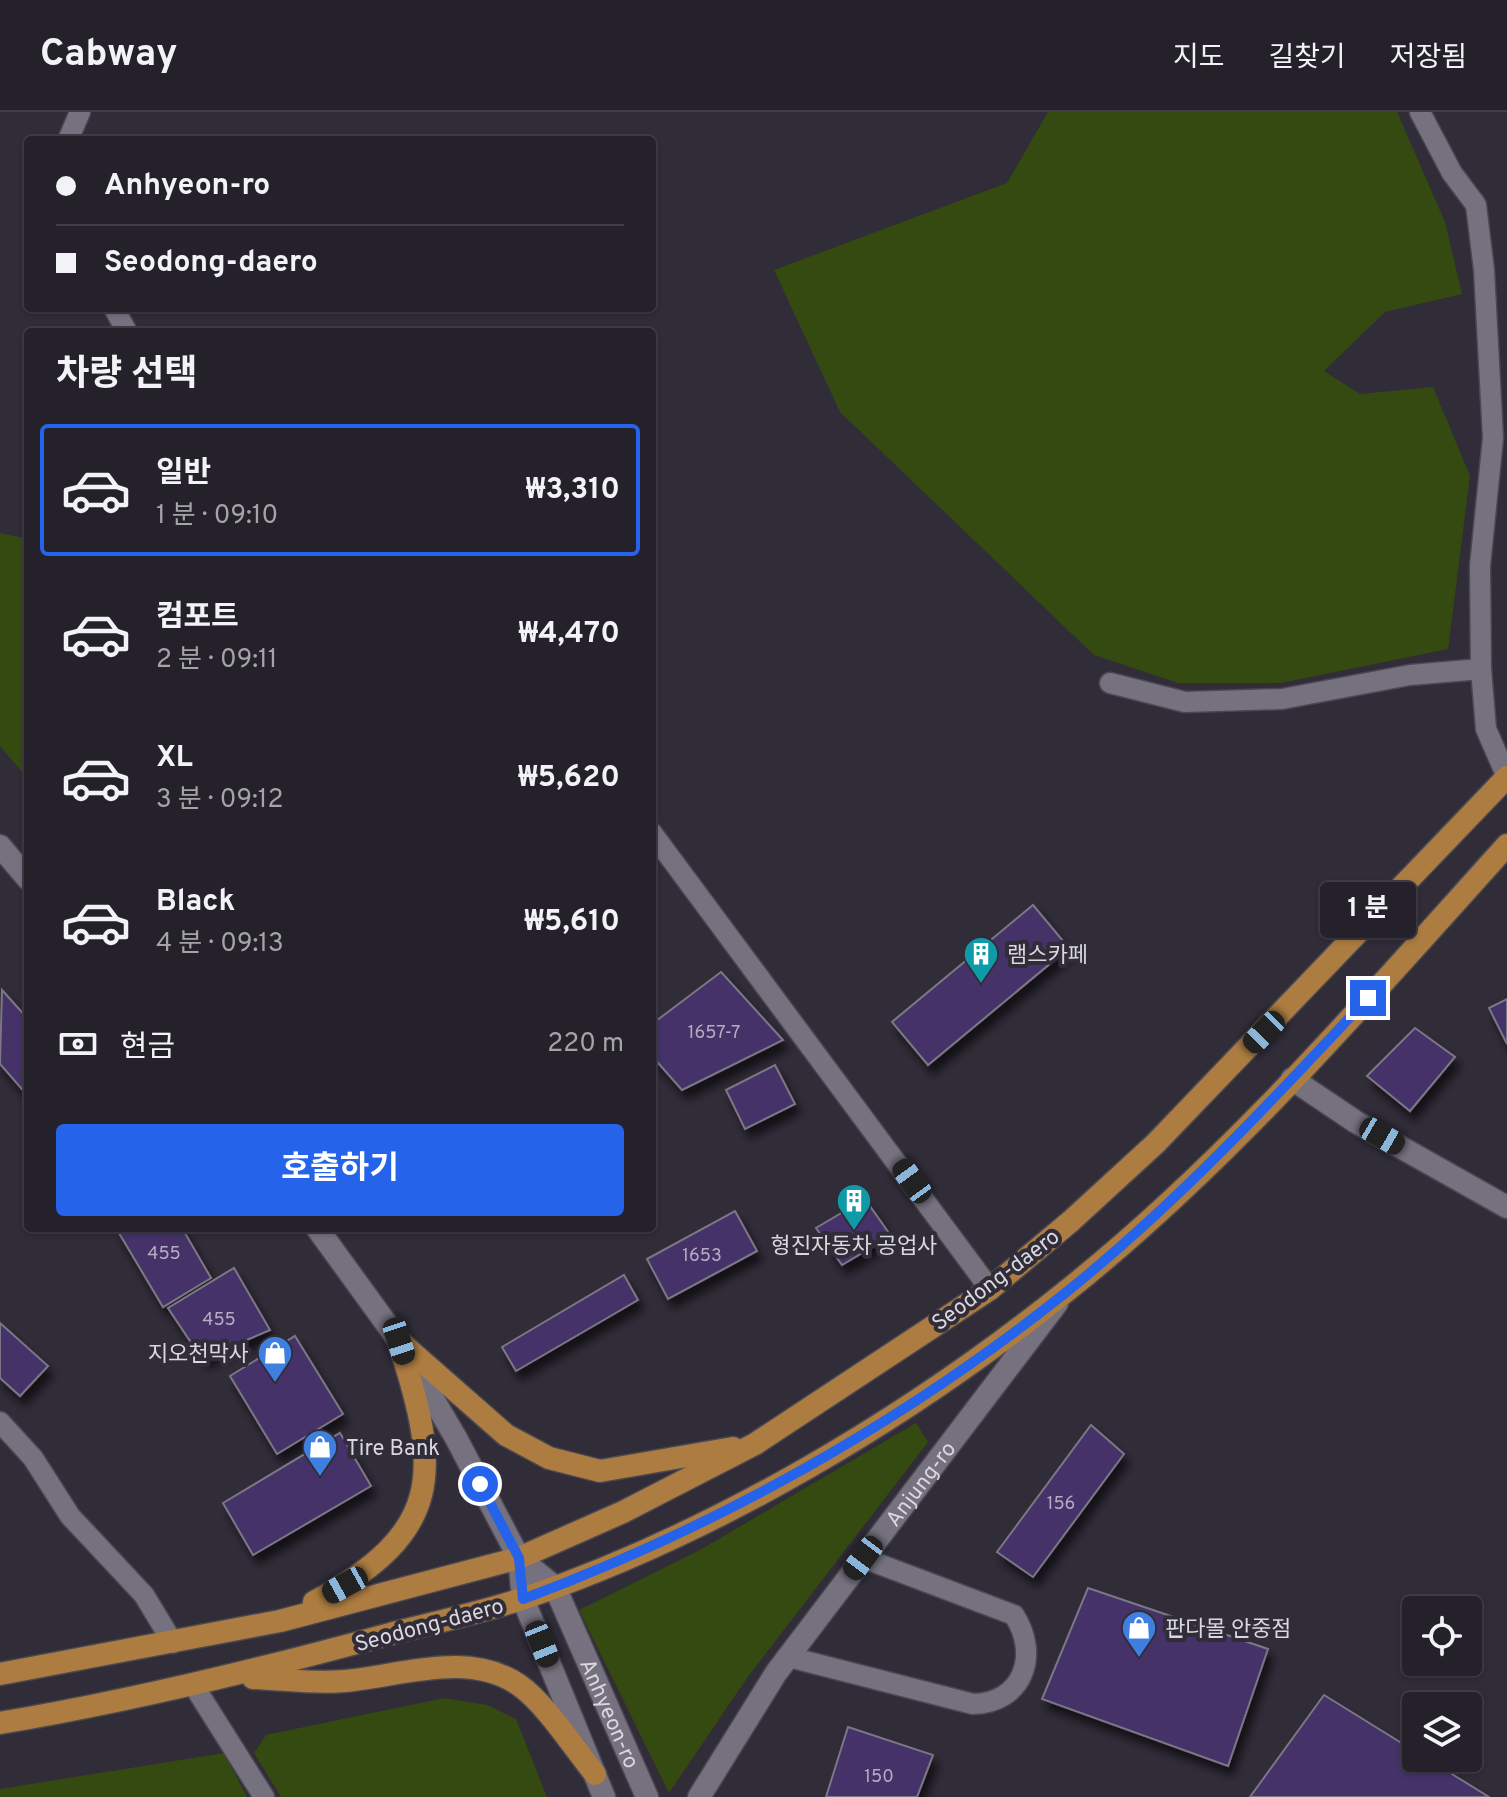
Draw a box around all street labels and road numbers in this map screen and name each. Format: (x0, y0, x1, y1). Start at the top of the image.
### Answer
street label: Seodong-daero (927, 1224, 1066, 1338)
street label: Anjung-ro (881, 1437, 963, 1533)
street label: Seodong-daero (352, 1594, 507, 1659)
street label: Anhyeon-ro (572, 1655, 644, 1773)

